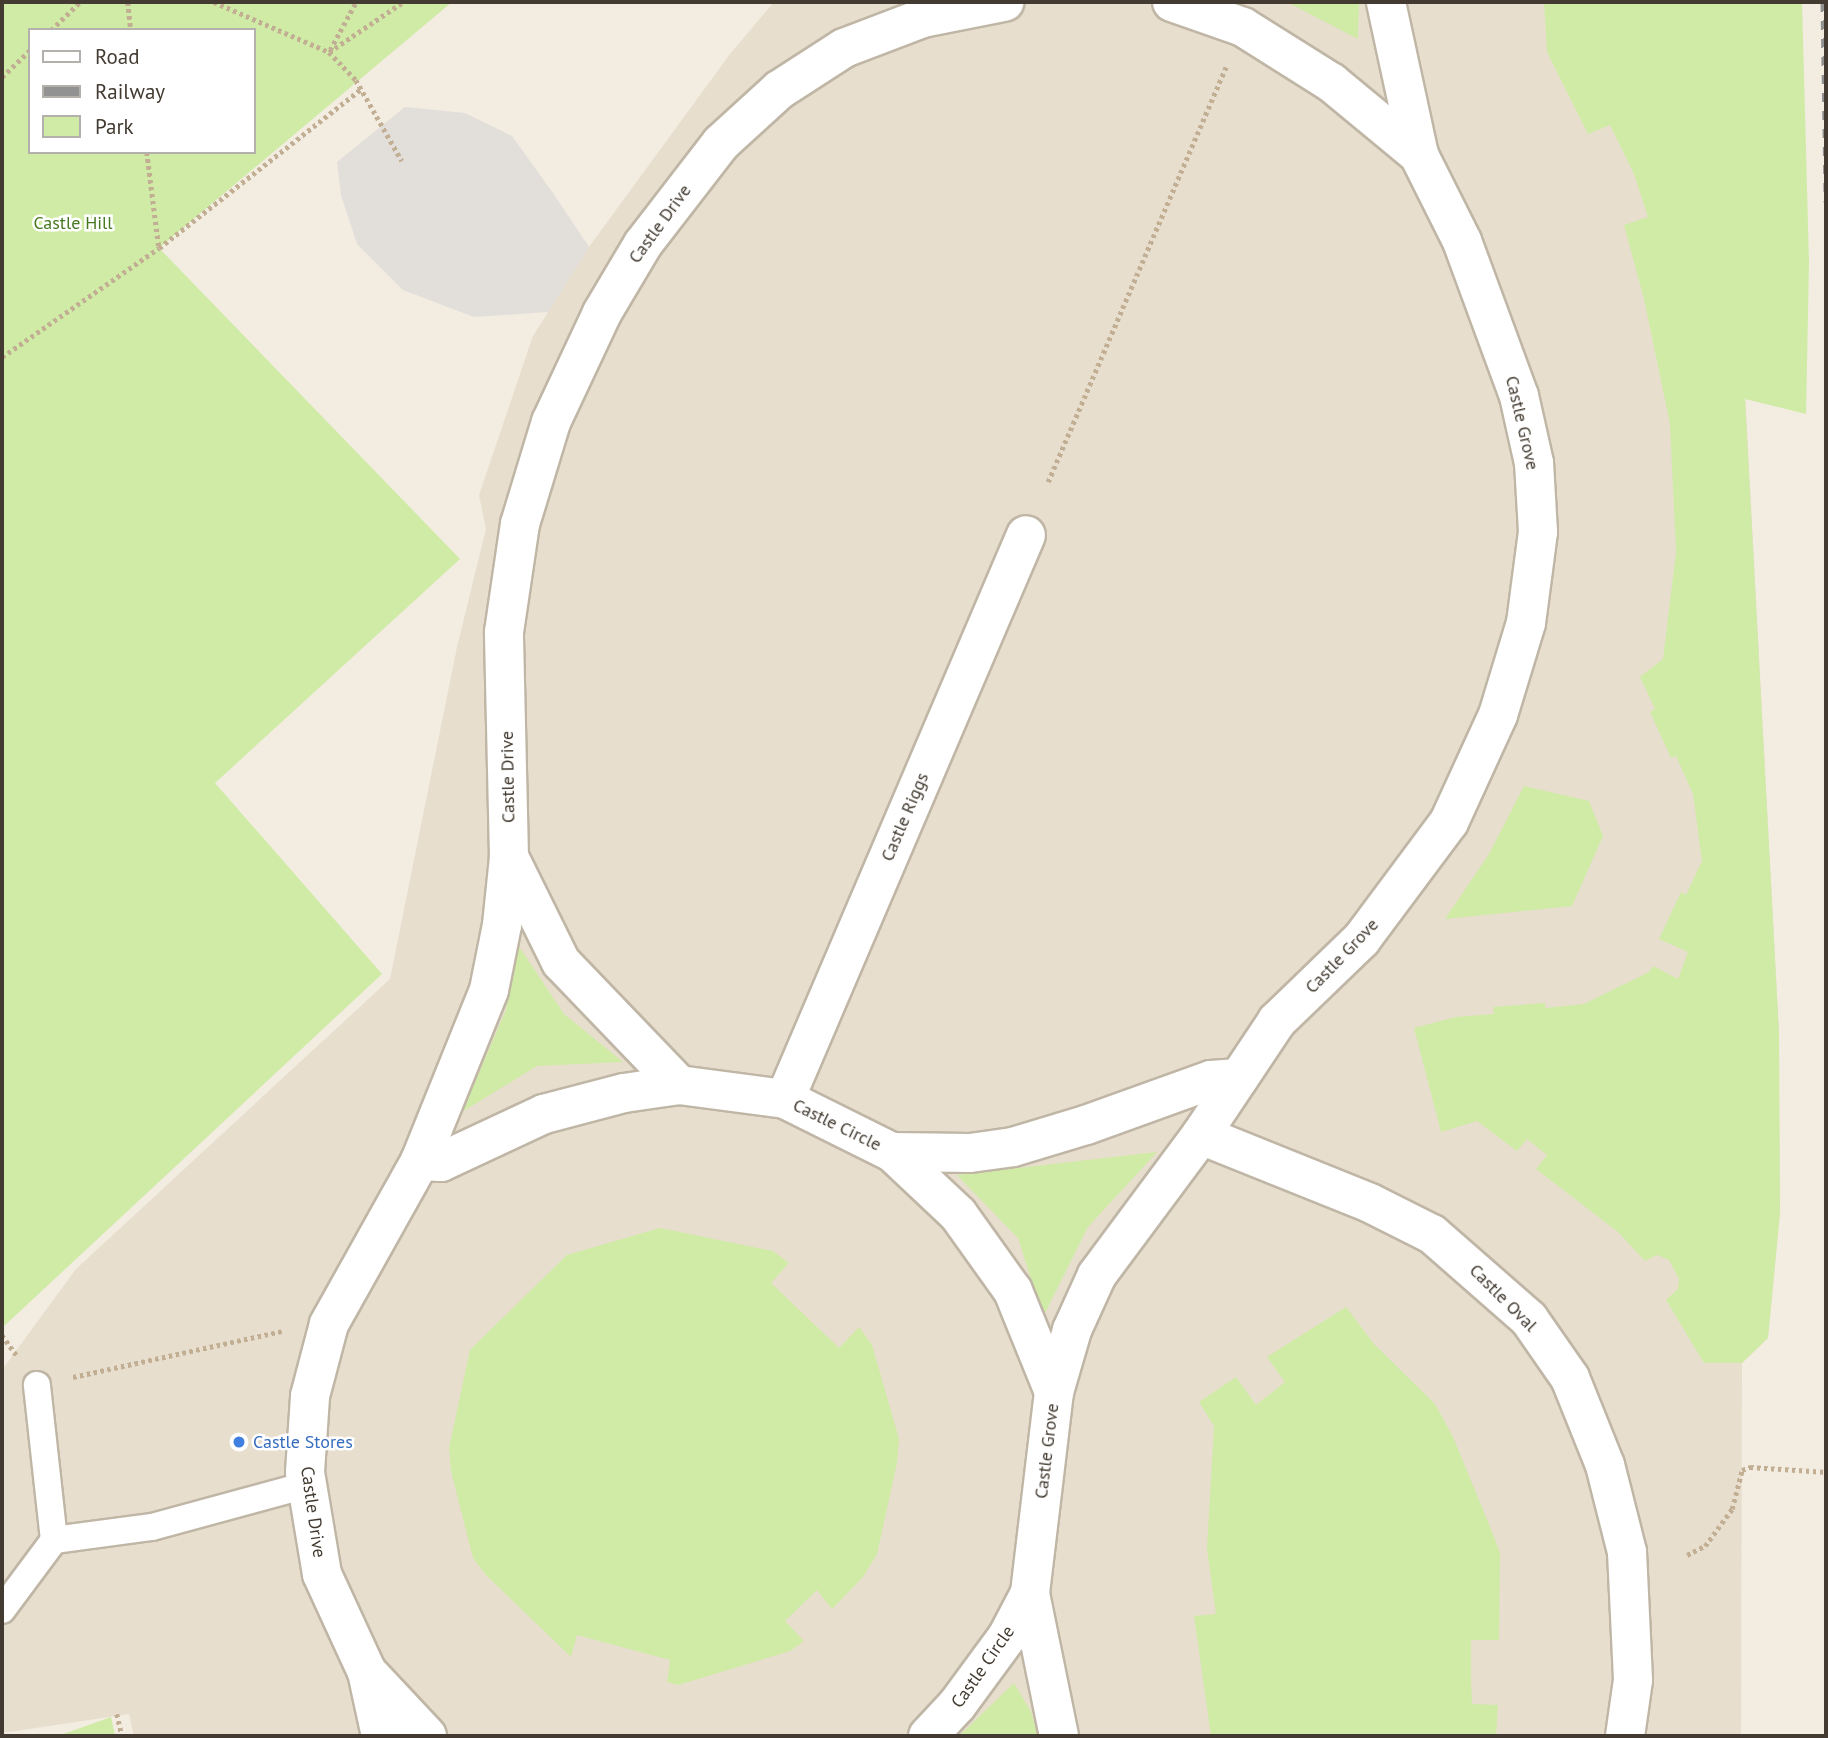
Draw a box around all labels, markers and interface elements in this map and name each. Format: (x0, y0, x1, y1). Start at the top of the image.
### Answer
legend (28, 28, 256, 154)
text: Road (95, 43, 139, 70)
text: Railway (95, 78, 165, 105)
text: Park (95, 113, 134, 140)
street label: Castle Drive (624, 180, 696, 268)
park label: Castle Hill (33, 212, 113, 234)
street label: Castle Grove (1501, 374, 1543, 472)
street label: Castle Drive (496, 731, 520, 823)
street label: Castle Riggs (877, 769, 933, 865)
street label: Castle Grove (1301, 914, 1383, 998)
street label: Castle Circle (789, 1094, 885, 1156)
street label: Castle Oval (1465, 1260, 1541, 1336)
street label: Castle Grove (1030, 1402, 1064, 1500)
place label: Castle Stores (253, 1431, 353, 1453)
marker: Castle Stores (231, 1434, 247, 1450)
street label: Castle Drive (296, 1465, 330, 1559)
street label: Castle Circle (947, 1622, 1019, 1712)

